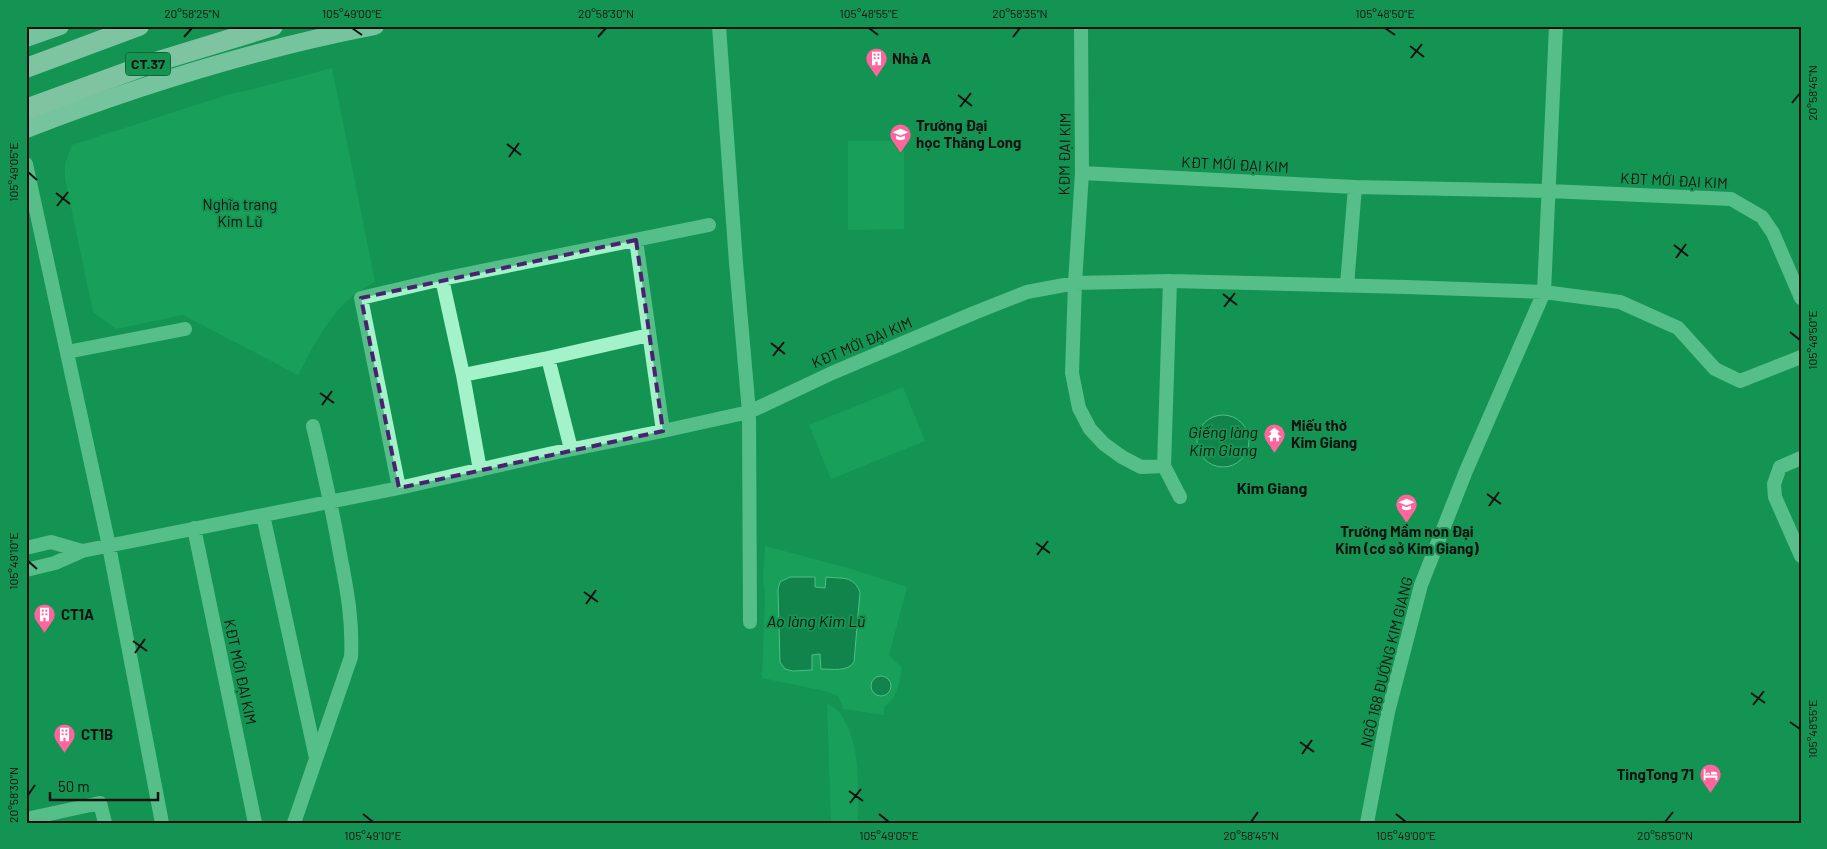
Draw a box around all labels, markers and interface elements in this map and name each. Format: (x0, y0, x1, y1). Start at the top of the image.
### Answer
text: 20°58'25"N (164, 6, 220, 20)
text: 105°49'00"E (322, 6, 382, 20)
text: 20°58'30"N (578, 6, 634, 20)
text: 105°48'55"E (840, 6, 898, 20)
text: 20°58'35"N (992, 6, 1048, 20)
text: 105°48'50"E (1355, 6, 1415, 20)
building icon: Nhà A (864, 47, 888, 78)
place label: Nhà A (892, 49, 931, 67)
road number: CT.37 (126, 52, 170, 76)
text: 20°58'45"N (1805, 65, 1819, 121)
street label: KĐM ĐẠI KIM (1054, 112, 1074, 196)
place label: Trường Đại học Thăng Long (916, 116, 1021, 151)
school or university icon: Trường Đại học Thăng Long (888, 123, 912, 154)
text: 105°49'05"E (6, 142, 20, 202)
street label: KĐT MỚI ĐẠI KIM (1181, 152, 1289, 176)
street label: KĐT MỚI ĐẠI KIM (1620, 168, 1728, 192)
park label: Nghĩa trang Kim Lũ (203, 195, 277, 230)
text: 105°48'50"E (1805, 310, 1819, 370)
street label: KĐT MỚI ĐẠI KIM (809, 313, 915, 371)
place label: Miếu thờ Kim Giang (1291, 416, 1357, 451)
water label: Giếng làng Kim Giang (1188, 422, 1258, 459)
temple icon: Miếu thờ Kim Giang (1263, 423, 1287, 454)
district label: Kim Giang (1237, 478, 1307, 497)
school or university icon: Trường Mầm non Đại Kim (cơ sở Kim Giang) (1395, 492, 1419, 523)
place label: Trường Mầm non Đại Kim (cơ sở Kim Giang) (1335, 522, 1479, 557)
text: 105°49'10"E (6, 532, 20, 590)
street label: NGÕ 168 ĐƯỜNG KIM GIANG (1356, 575, 1416, 749)
building icon: CT1A (33, 603, 57, 634)
place label: CT1A (61, 605, 94, 623)
water label: Ao làng Kim Lũ (767, 611, 865, 630)
street label: KĐT MỚI ĐẠI KIM (221, 617, 261, 726)
text: 105°48'55"E (1805, 700, 1819, 758)
building icon: CT1B (53, 723, 77, 754)
place label: CT1B (81, 725, 113, 743)
hotel icon: TingTong 71 (1698, 763, 1722, 794)
place label: TingTong 71 (1617, 765, 1694, 783)
text: 20°58'30"N (6, 767, 20, 823)
scale bar (50, 769, 158, 801)
text: 50 m (58, 777, 90, 795)
text: 105°49'10"E (344, 828, 402, 842)
text: 105°49'05"E (859, 828, 919, 842)
text: 20°58'45"N (1223, 828, 1279, 842)
text: 105°49'00"E (1376, 828, 1436, 842)
text: 20°58'50"N (1637, 828, 1693, 842)

